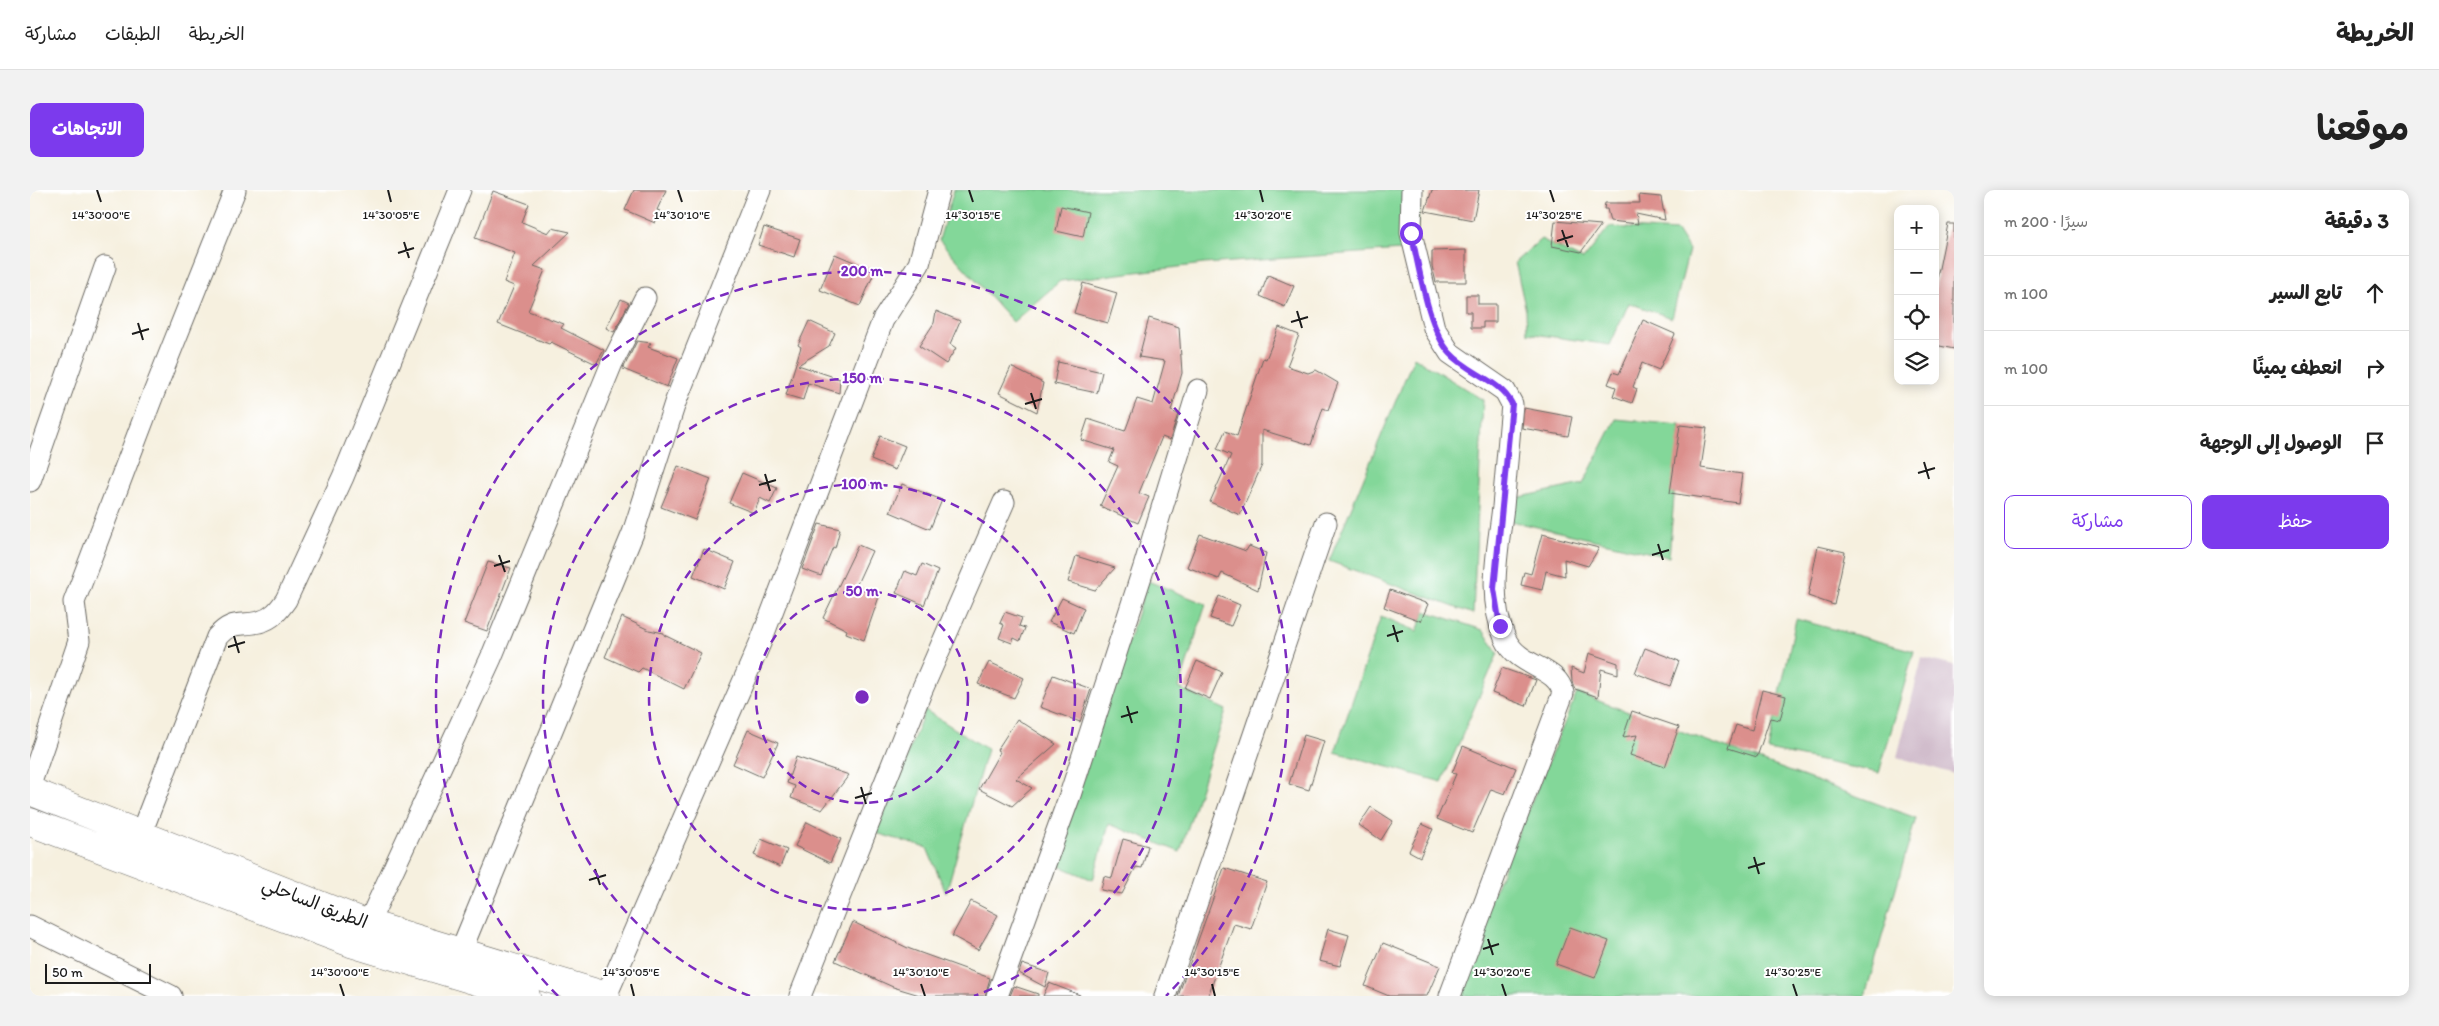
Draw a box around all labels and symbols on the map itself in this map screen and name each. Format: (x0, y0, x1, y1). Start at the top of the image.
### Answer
text: 14°30'00"E (72, 208, 131, 222)
text: 14°30'05"E (362, 208, 420, 222)
text: 14°30'10"E (654, 208, 711, 222)
text: 14°30'15"E (945, 208, 1001, 222)
text: 14°30'20"E (1234, 208, 1292, 222)
text: 14°30'25"E (1526, 208, 1582, 222)
route start (1400, 222, 1423, 245)
text: 200 m (841, 262, 884, 280)
text: 150 m (842, 369, 882, 387)
text: 100 m (841, 475, 883, 493)
text: 50 m (845, 582, 879, 600)
route end (1489, 615, 1512, 638)
centre of rings (853, 688, 871, 706)
street label: الطريق الساحلي (257, 873, 371, 938)
scale bar (45, 961, 151, 984)
text: 14°30'00"E (311, 965, 370, 979)
text: 14°30'05"E (602, 965, 660, 979)
text: 14°30'10"E (893, 965, 950, 979)
text: 14°30'15"E (1184, 965, 1240, 979)
text: 14°30'20"E (1473, 965, 1531, 979)
text: 14°30'25"E (1765, 965, 1821, 979)

